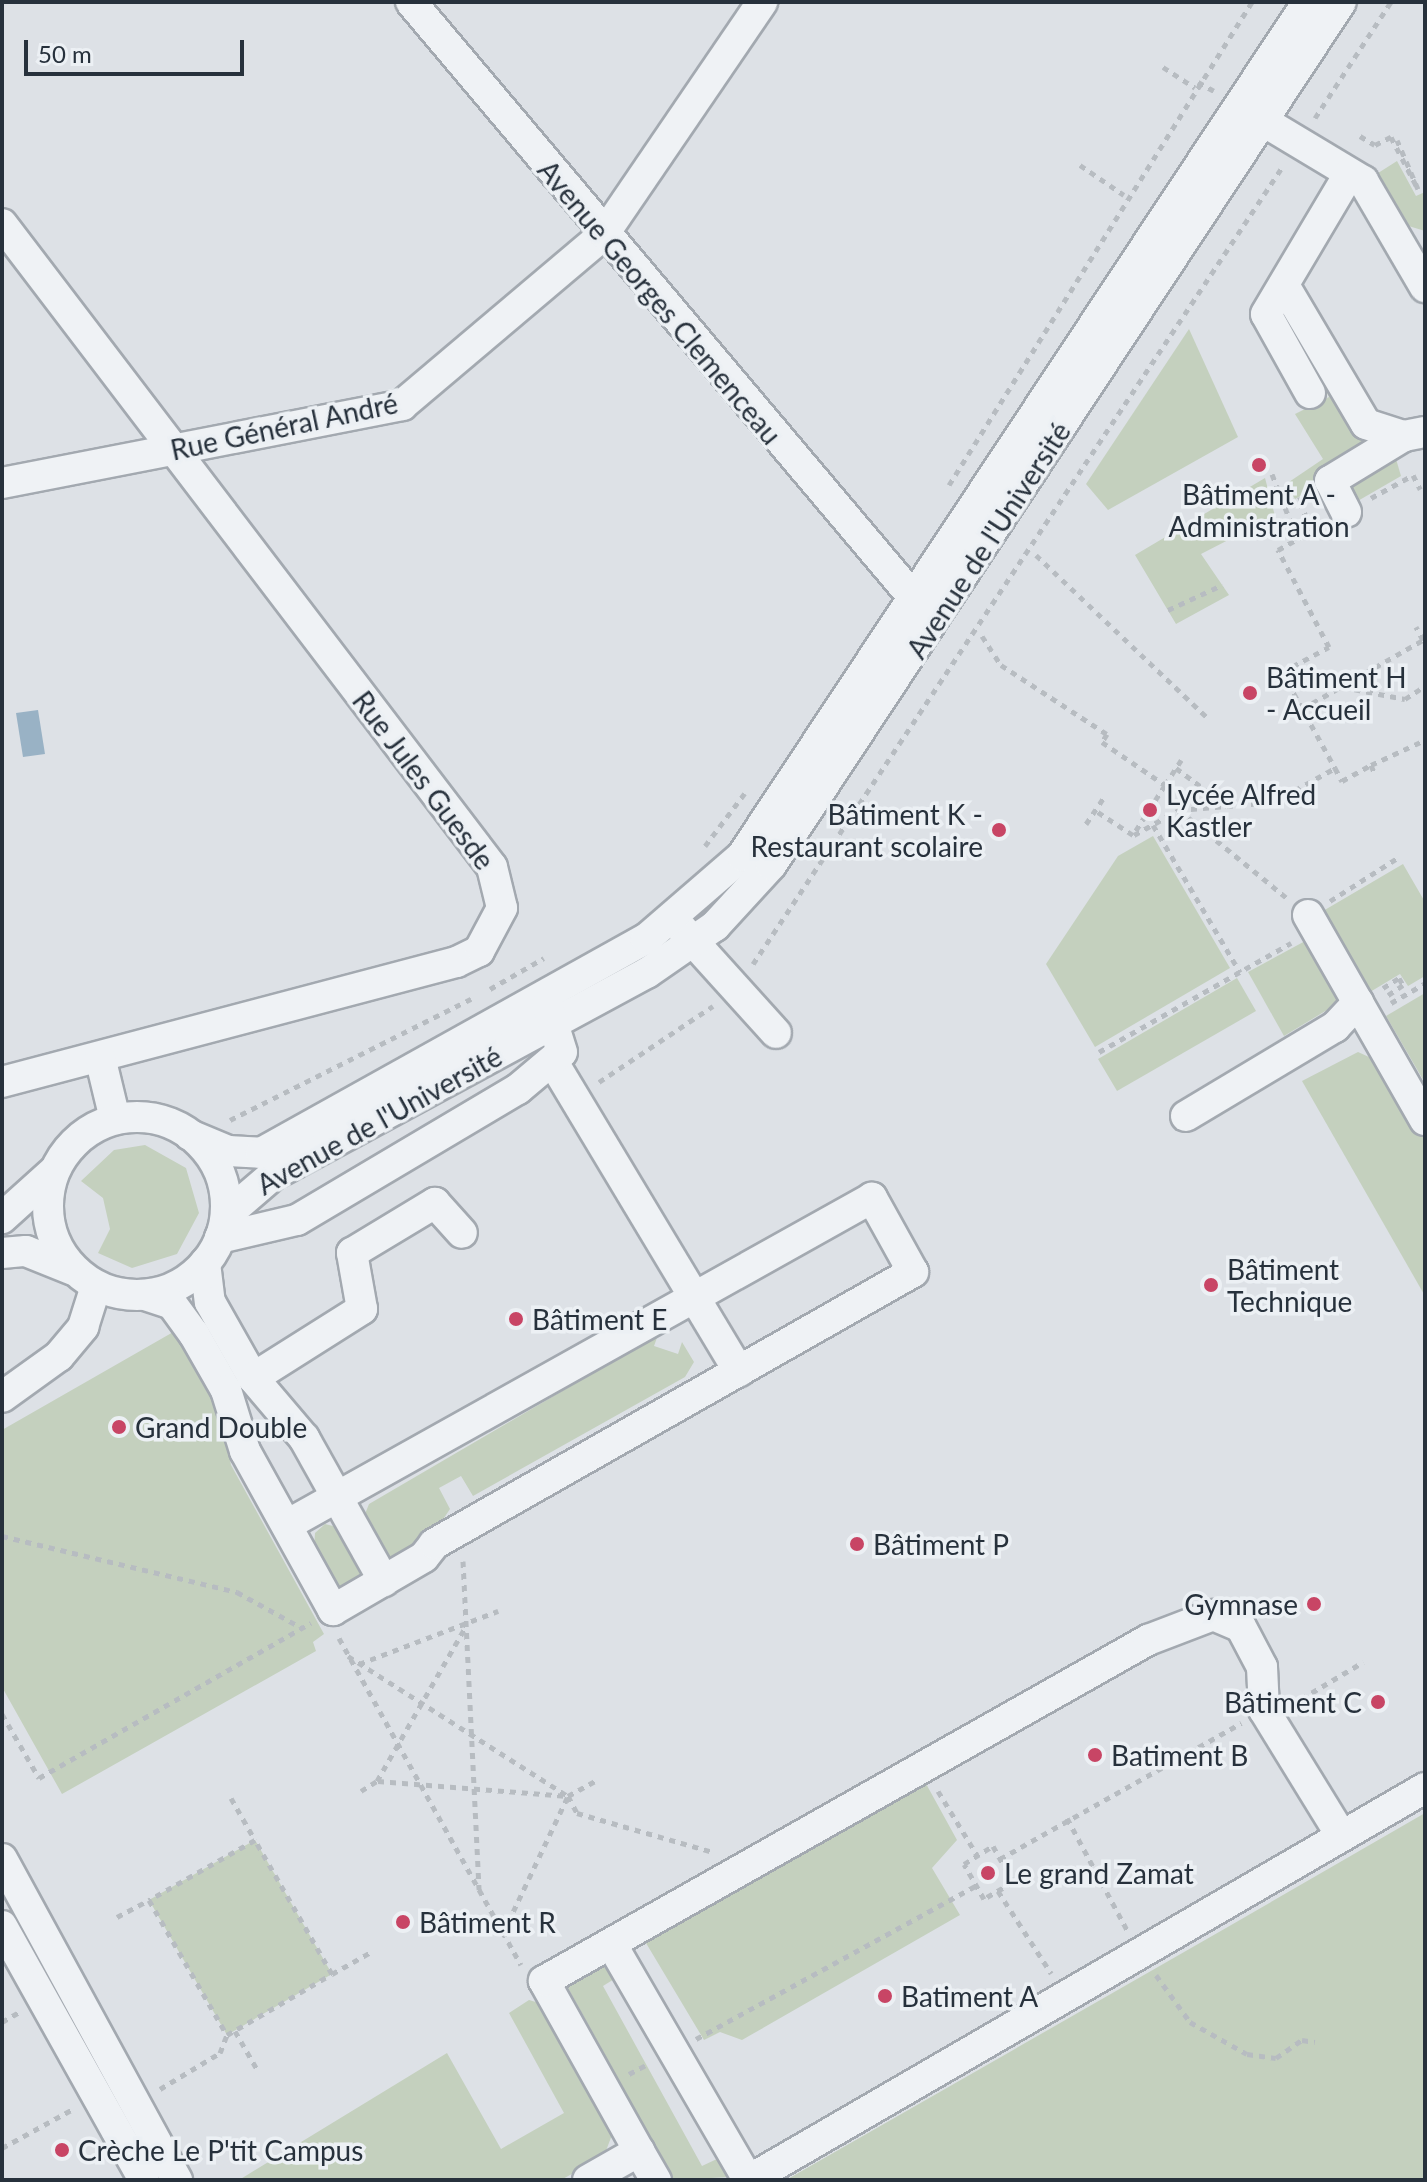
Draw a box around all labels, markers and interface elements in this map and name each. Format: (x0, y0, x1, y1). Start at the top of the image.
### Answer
scale bar (28, 24, 248, 74)
text: 50 m (38, 39, 92, 68)
street label: Avenue Georges Clemenceau (531, 153, 789, 451)
street label: Rue Général André (167, 385, 401, 467)
street label: Avenue de l'Université (899, 416, 1077, 664)
marker: Bâtiment A - Administration (1250, 456, 1268, 474)
place label: Bâtiment A - Administration (1168, 477, 1350, 543)
place label: Bâtiment H - Accueil (1266, 660, 1407, 726)
street label: Rue Jules Guesde (346, 684, 502, 876)
marker: Bâtiment H - Accueil (1241, 684, 1259, 702)
place label: Lycée Alfred Kastler (1166, 777, 1317, 843)
place label: Bâtiment K - Restaurant scolaire (751, 797, 983, 863)
marker: Lycée Alfred Kastler (1141, 801, 1159, 819)
marker: Bâtiment K - Restaurant scolaire (990, 821, 1008, 839)
street label: Avenue de l'Université (251, 1039, 507, 1201)
place label: Bâtiment Technique (1227, 1252, 1352, 1318)
marker: Bâtiment Technique (1202, 1276, 1220, 1294)
place label: Bâtiment E (532, 1302, 667, 1336)
marker: Bâtiment E (507, 1310, 525, 1328)
place label: Grand Double (135, 1410, 307, 1444)
marker: Grand Double (110, 1418, 128, 1436)
place label: Bâtiment P (873, 1527, 1009, 1561)
marker: Bâtiment P (848, 1535, 866, 1553)
place label: Gymnase (1184, 1587, 1298, 1621)
marker: Gymnase (1305, 1595, 1323, 1613)
place label: Bâtiment C (1224, 1685, 1362, 1719)
marker: Bâtiment C (1369, 1693, 1387, 1711)
place label: Batiment B (1111, 1738, 1248, 1772)
marker: Batiment B (1086, 1746, 1104, 1764)
place label: Le grand Zamat (1004, 1856, 1194, 1890)
marker: Le grand Zamat (979, 1864, 997, 1882)
place label: Bâtiment R (419, 1905, 556, 1939)
marker: Bâtiment R (394, 1913, 412, 1931)
place label: Batiment A (901, 1979, 1039, 2013)
marker: Batiment A (876, 1987, 894, 2005)
place label: Crèche Le P'tit Campus (78, 2133, 363, 2167)
marker: Crèche Le P'tit Campus (53, 2141, 71, 2159)

